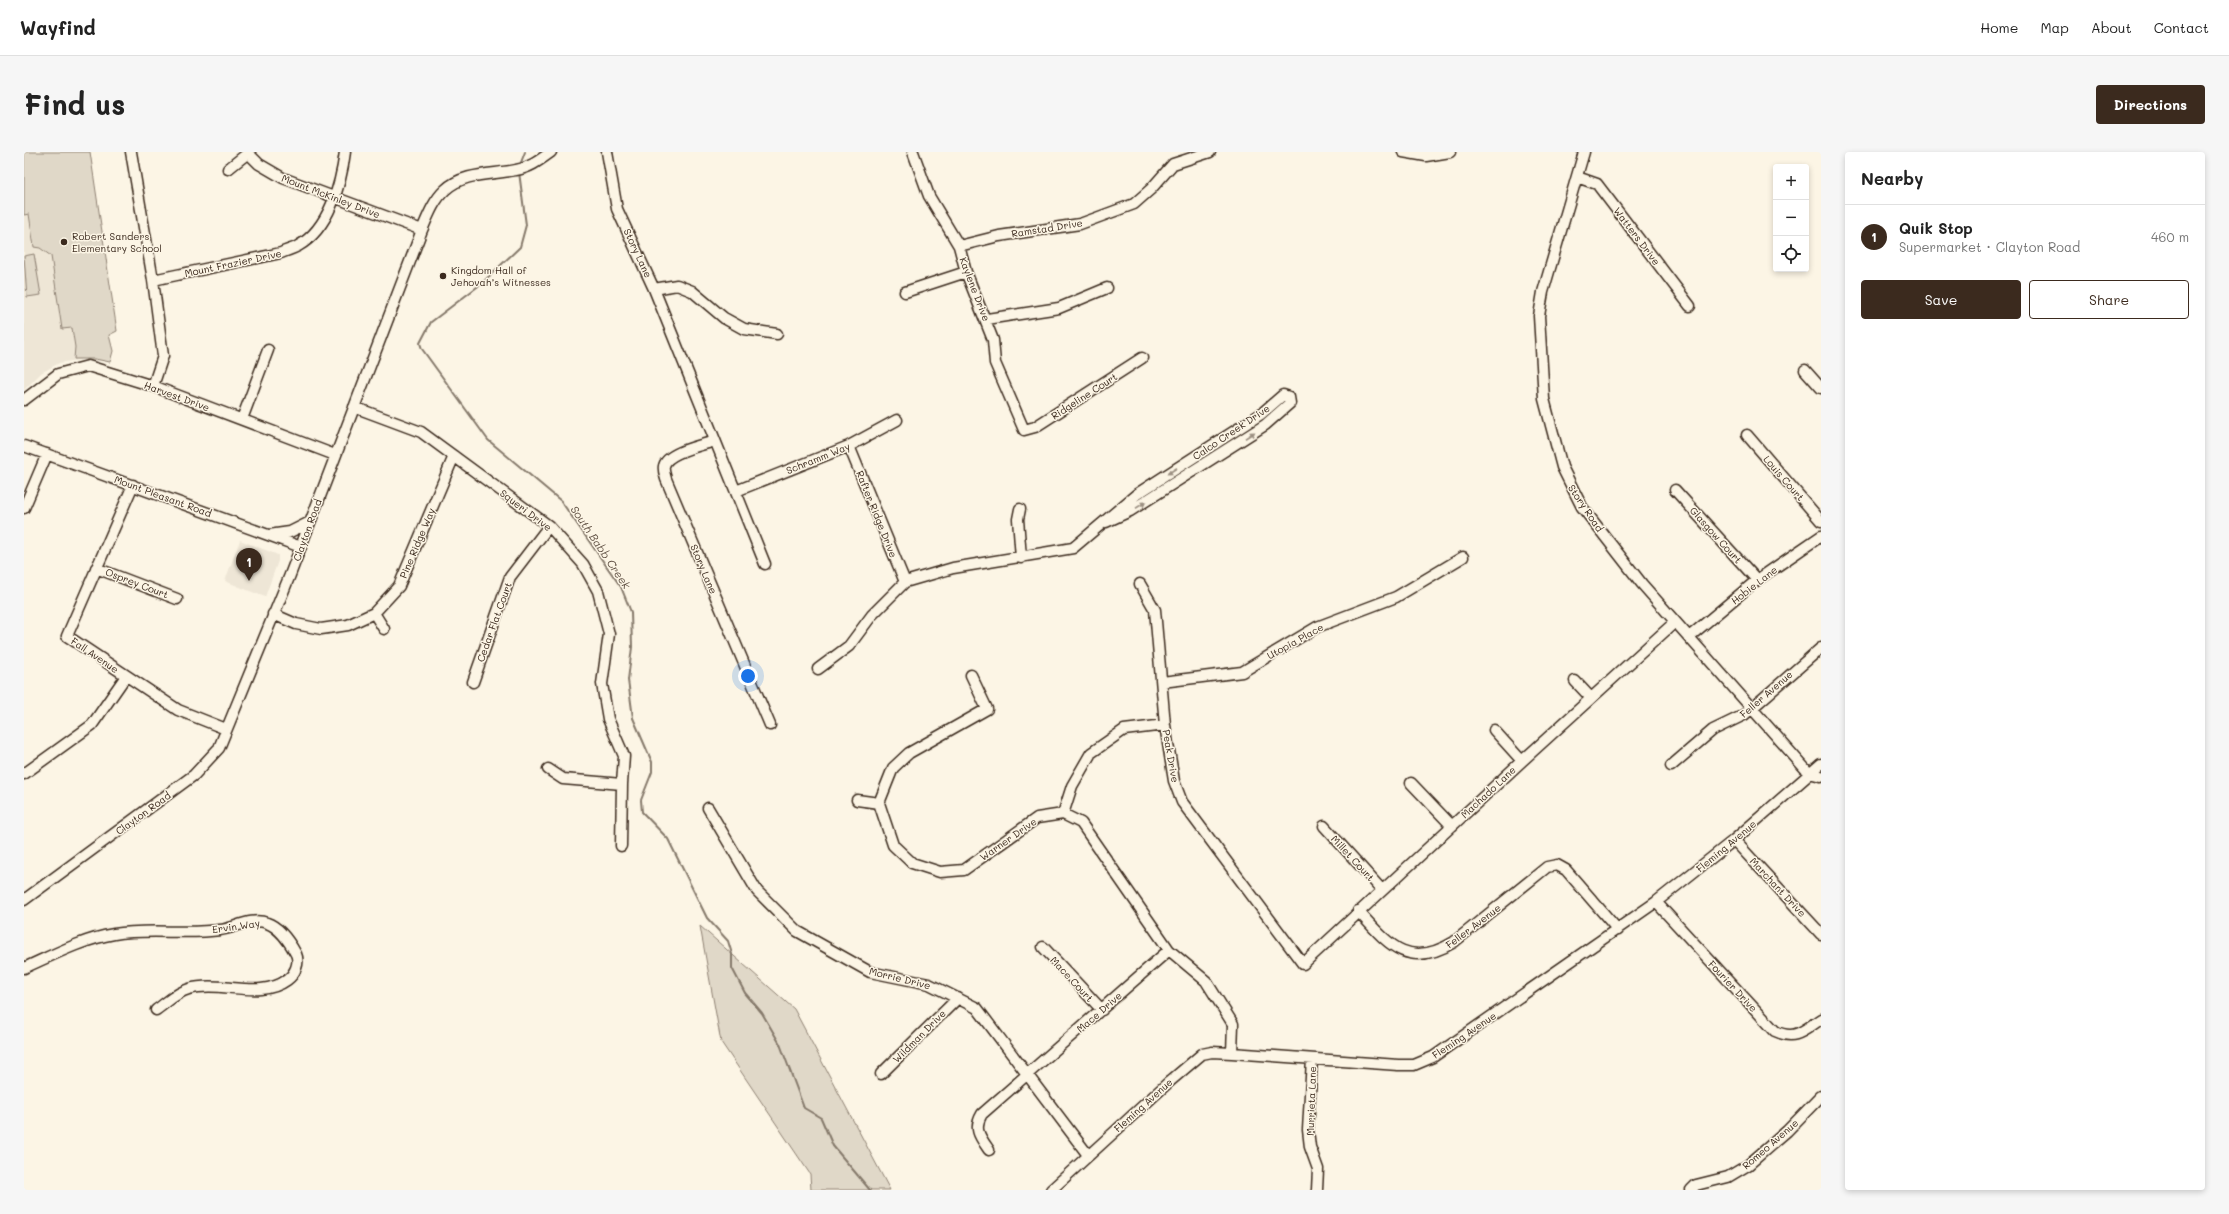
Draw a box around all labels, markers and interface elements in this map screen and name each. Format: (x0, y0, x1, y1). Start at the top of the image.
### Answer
text: Wayfind (20, 15, 96, 40)
text: Home (1980, 18, 2018, 37)
text: Map (2040, 18, 2069, 37)
text: About (2091, 18, 2132, 37)
text: Contact (2154, 18, 2209, 37)
button: Directions (2096, 85, 2205, 124)
text: Find us (24, 86, 125, 122)
map controls (1773, 164, 1809, 272)
button: + (1773, 164, 1809, 200)
text: Nearby (1861, 167, 1923, 189)
street label: Mount McKinley Drive (280, 171, 382, 221)
button: − (1773, 200, 1809, 236)
street label: Watters Drive (1610, 204, 1664, 268)
street label: Ramstad Drive (1010, 215, 1084, 241)
text: Quik Stop (1899, 218, 1973, 238)
street label: Story Lane (621, 226, 655, 280)
text: 1 (1871, 228, 1877, 245)
text: 460 m (2151, 228, 2189, 245)
place label: Robert Sanders Elementary School (72, 229, 162, 255)
button: locate (1773, 236, 1809, 272)
marker: Robert Sanders Elementary School (59, 237, 69, 247)
text: Supermarket · Clayton Road (1899, 238, 2080, 255)
street label: Mount Frazier Drive (183, 246, 283, 280)
street label: Kaylene Drive (956, 255, 994, 323)
place label: Kingdom Hall of Jehovah’s Witnesses (451, 263, 551, 289)
marker: Kingdom Hall of Jehovah’s Witnesses (438, 271, 448, 281)
button: Save (1861, 280, 2021, 319)
button: Share (2029, 280, 2189, 319)
street label: Ridgeline Court (1048, 369, 1120, 423)
street label: Harvest Drive (142, 378, 212, 414)
street label: Calco Creek Drive (1190, 401, 1272, 463)
one-way arrow (1245, 431, 1256, 438)
street label: Schramm Way (784, 439, 852, 477)
street label: Louis Court (1760, 452, 1808, 504)
street label: Rafter Ridge Drive (853, 468, 901, 560)
one-way arrow (1166, 468, 1178, 475)
street label: Mount Pleasant Road (112, 472, 214, 520)
street label: Story Road (1565, 482, 1607, 534)
street label: Squeri Drive (497, 486, 555, 534)
street label: Clayton Road (289, 497, 325, 563)
one-way arrow (1135, 501, 1147, 508)
water label: South Babb Creek (568, 502, 635, 592)
street label: Glasgow Court (1687, 504, 1745, 566)
street label: Pine Ridge Way (396, 506, 438, 580)
street label: Story Lane (687, 542, 721, 596)
pin: 1 (236, 548, 262, 581)
street label: Hobie Lane (1728, 563, 1780, 607)
street label: Osprey Court (103, 565, 171, 601)
street label: Cedar Flat Court (473, 580, 515, 664)
street label: Utopia Place (1264, 620, 1326, 662)
street label: Fall Avenue (68, 634, 122, 676)
your location (738, 666, 758, 686)
street label: Feller Avenue (1737, 667, 1795, 721)
street label: Peak Drive (1159, 728, 1183, 784)
street label: Machado Lane (1457, 763, 1519, 821)
street label: Clayton Road (113, 788, 173, 838)
street label: Warner Drive (977, 814, 1039, 864)
street label: Fleming Avenue (1693, 817, 1759, 875)
street label: Millet Court (1328, 832, 1378, 884)
street label: Marchant Drive (1747, 854, 1809, 920)
street label: Feller Avenue (1443, 901, 1503, 951)
street label: Ervin Way (211, 916, 261, 936)
street label: Mace Court (1047, 953, 1097, 1005)
street label: Fourier Drive (1705, 957, 1761, 1015)
street label: Morrie Drive (868, 964, 932, 992)
street label: Mace Drive (1073, 988, 1125, 1036)
street label: Wildman Drive (889, 1006, 949, 1066)
street label: Fleming Avenue (1429, 1008, 1499, 1062)
street label: Murrieta Lane (1303, 1066, 1319, 1136)
street label: Fleming Avenue (1111, 1075, 1175, 1135)
street label: Romeo Avenue (1739, 1116, 1801, 1172)

